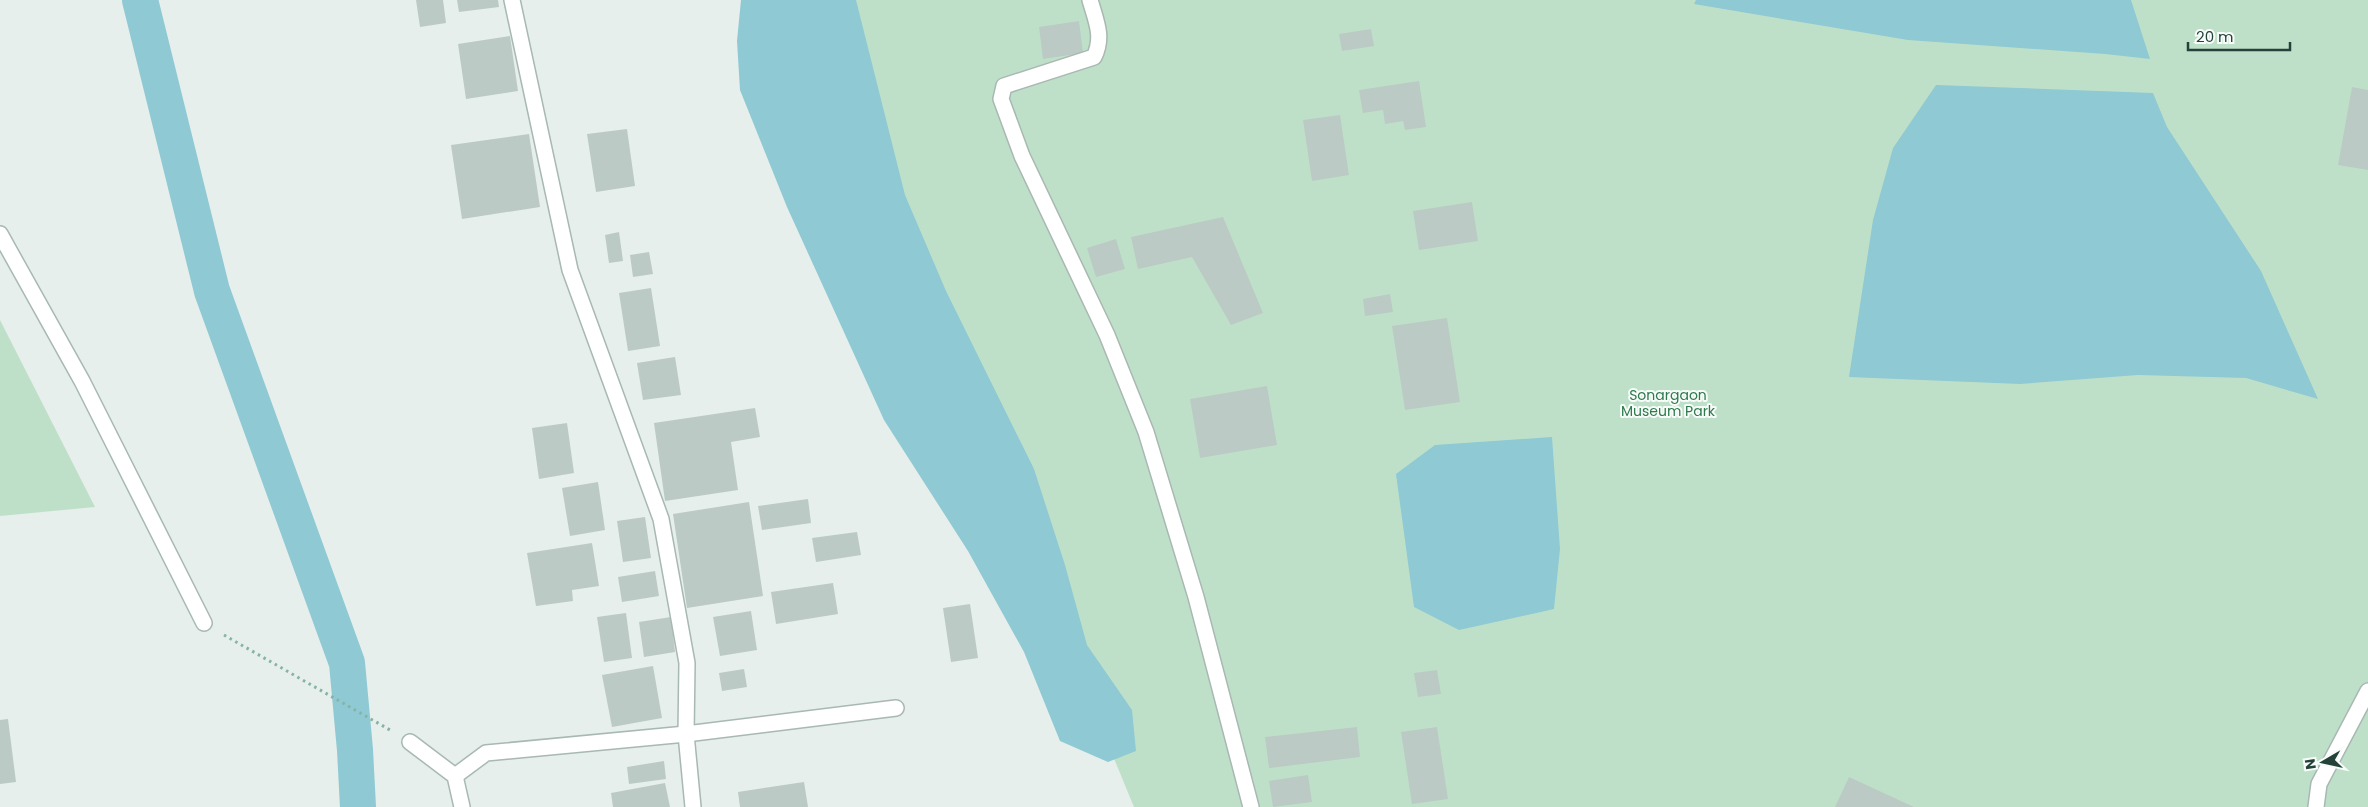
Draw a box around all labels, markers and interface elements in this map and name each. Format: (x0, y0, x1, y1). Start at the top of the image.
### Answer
scale bar (2188, 20, 2290, 52)
text: 20 m (2196, 26, 2234, 47)
park label: Sonargaon Museum Park (1621, 385, 1716, 421)
north arrow (2298, 737, 2348, 787)
text: N (2299, 757, 2321, 771)

